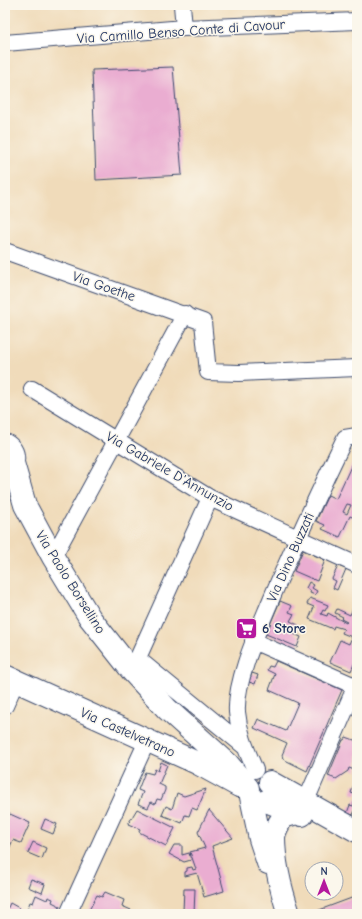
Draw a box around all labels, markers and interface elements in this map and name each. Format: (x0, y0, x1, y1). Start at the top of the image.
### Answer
street label: Via Camillo Benso Conte di Cavour (76, 16, 286, 47)
street label: Via Goethe (70, 268, 138, 305)
street label: Via Gabriele D'Annunzio (103, 428, 237, 515)
street label: Via Dino Buzzati (263, 510, 318, 605)
street label: Via Paolo Borsellino (32, 528, 109, 637)
supermarket icon: 6 Store (233, 615, 259, 641)
place label: 6 Store (262, 620, 306, 637)
street label: Via Castelvetrano (78, 704, 178, 761)
north arrow (304, 861, 344, 901)
text: N (320, 865, 328, 878)

